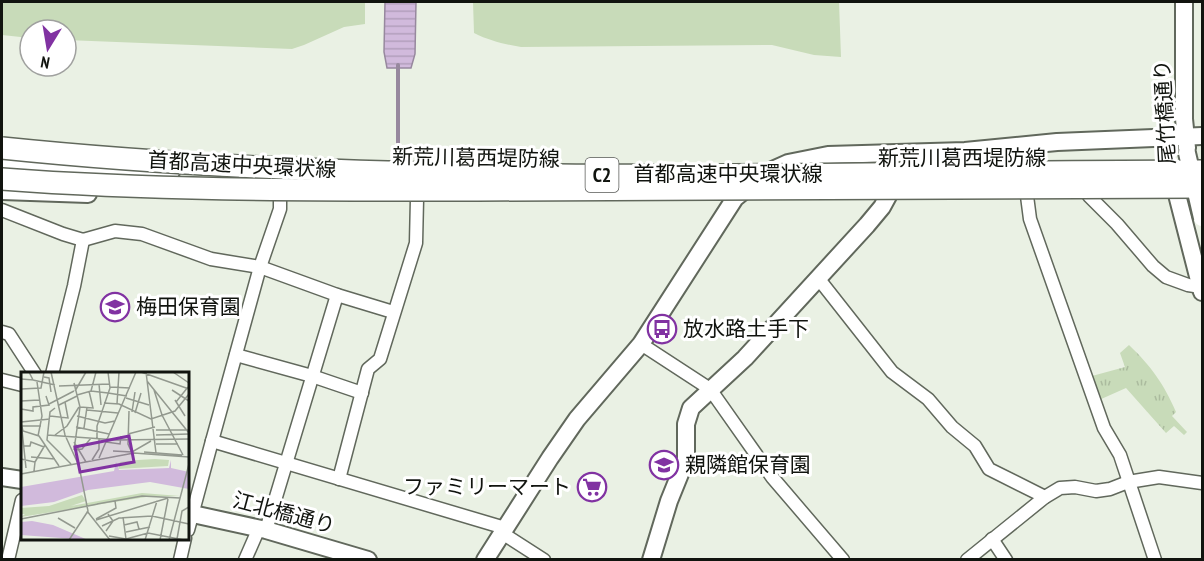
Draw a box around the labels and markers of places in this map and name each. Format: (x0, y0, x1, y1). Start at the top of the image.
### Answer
school or university icon: 梅田保育園 (99, 291, 131, 323)
place label: 梅田保育園 (136, 293, 241, 320)
bus stop icon: 放水路土手下 (646, 313, 678, 345)
place label: 放水路土手下 (683, 315, 809, 342)
school or university icon: 親隣館保育園 (648, 449, 680, 481)
place label: 親隣館保育園 (685, 451, 811, 478)
supermarket icon: ファミリーマート (576, 471, 608, 503)
place label: ファミリーマート (403, 473, 571, 500)

